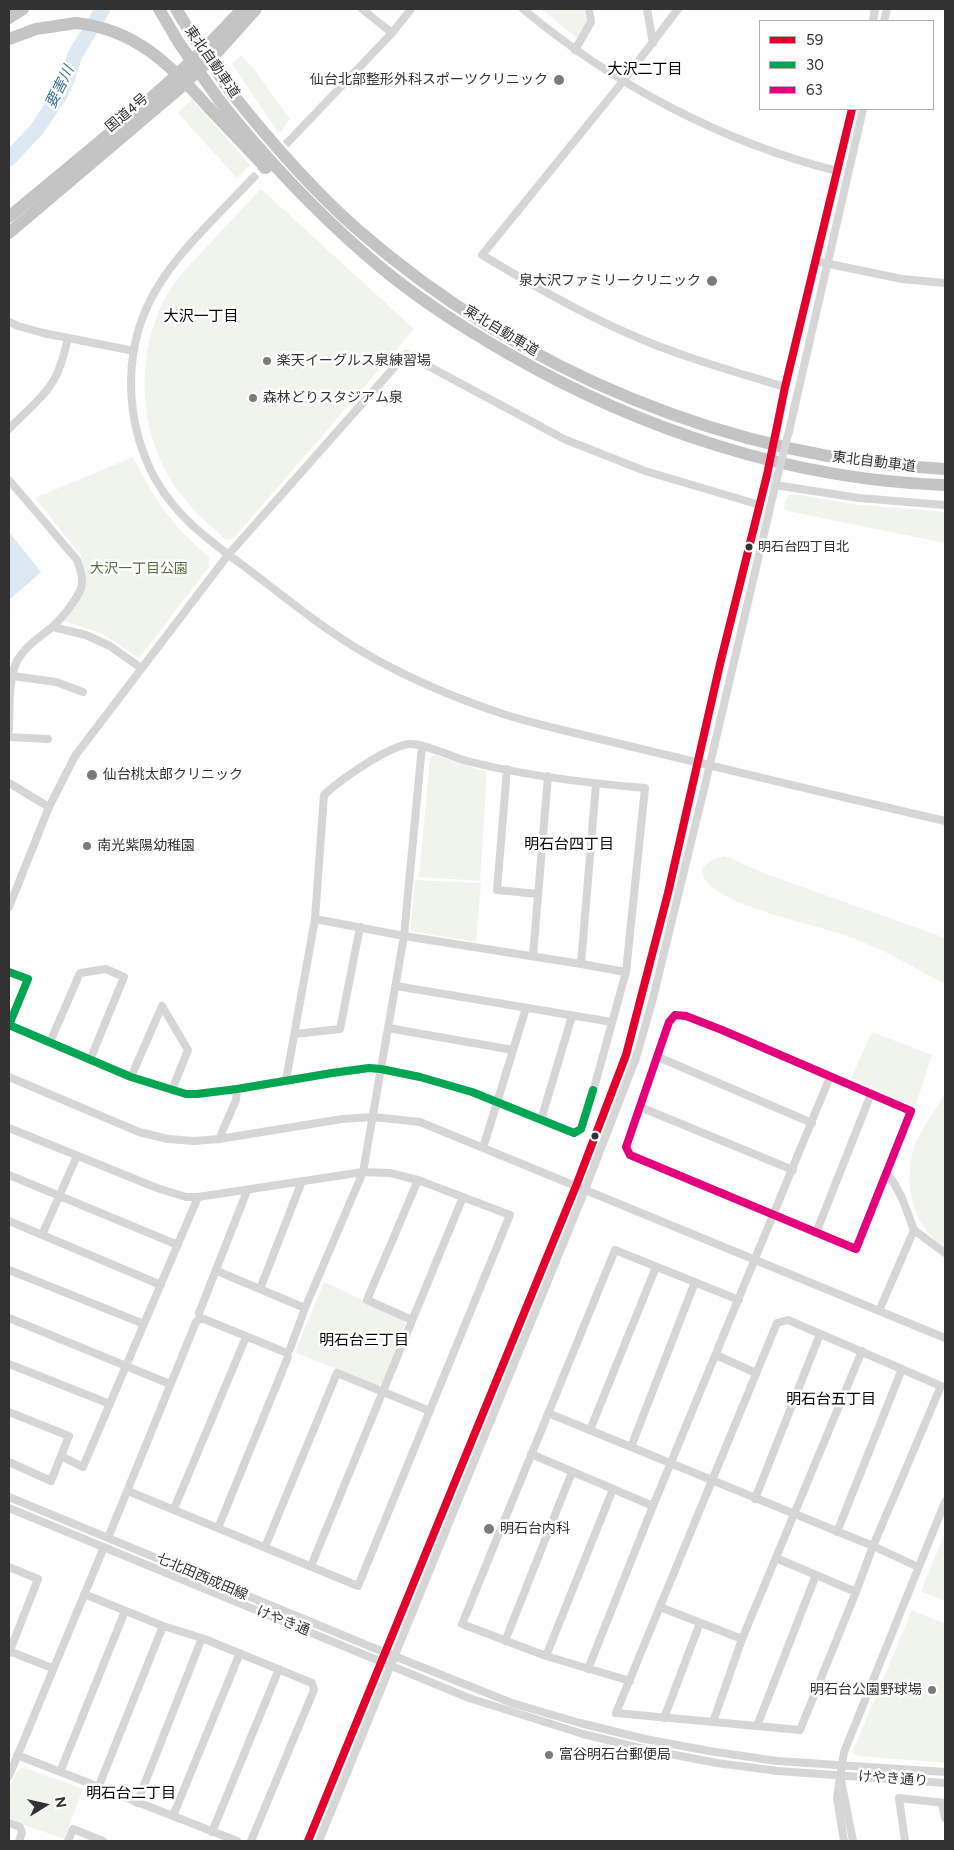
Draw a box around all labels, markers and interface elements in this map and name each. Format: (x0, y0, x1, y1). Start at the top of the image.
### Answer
legend (759, 20, 934, 110)
street label: 東北自動車道 (181, 23, 243, 101)
text: 59 (806, 31, 823, 49)
text: 30 (806, 56, 824, 74)
district label: 大沢二丁目 (608, 61, 682, 79)
water label: 要害川 (42, 63, 78, 111)
place label: 仙台北部整形外科スポーツクリニック (310, 72, 548, 88)
marker: 仙台北部整形外科スポーツクリニック (552, 73, 566, 87)
text: 63 (806, 81, 823, 99)
street label: 国道4号 (102, 90, 152, 136)
place label: 泉大沢ファミリークリニック (519, 273, 701, 289)
marker: 泉大沢ファミリークリニック (705, 274, 719, 288)
street label: 東北自動車道 (461, 302, 541, 360)
district label: 大沢一丁目 (164, 308, 238, 326)
place label: 楽天イーグルス泉練習場 (277, 353, 431, 369)
marker: 楽天イーグルス泉練習場 (261, 355, 273, 367)
place label: 森林どりスタジアム泉 (263, 390, 403, 406)
marker: 森林どりスタジアム泉 (247, 392, 259, 404)
street label: 東北自動車道 (831, 449, 917, 475)
place label: 明石台四丁目北 (758, 539, 849, 555)
marker: 明石台四丁目北 (744, 542, 754, 552)
park label: 大沢一丁目公園 (90, 561, 188, 577)
place label: 仙台桃太郎クリニック (103, 767, 243, 783)
marker: 仙台桃太郎クリニック (85, 768, 99, 782)
district label: 明石台四丁目 (524, 836, 614, 854)
place label: 南光紫陽幼稚園 (97, 838, 195, 854)
marker: 南光紫陽幼稚園 (81, 840, 93, 852)
unlabelled marker (590, 1131, 600, 1141)
district label: 明石台三丁目 (319, 1332, 409, 1350)
district label: 明石台五丁目 (786, 1391, 876, 1409)
place label: 明石台内科 (500, 1521, 570, 1537)
marker: 明石台内科 (482, 1522, 496, 1536)
street label: 七北田西成田線 (154, 1550, 250, 1604)
street label: けやき通 (254, 1603, 312, 1639)
place label: 明石台公園野球場 (810, 1682, 922, 1698)
marker: 明石台公園野球場 (926, 1684, 938, 1696)
place label: 富谷明石台郵便局 (559, 1747, 671, 1763)
marker: 富谷明石台郵便局 (543, 1749, 555, 1761)
street label: けやき通り (857, 1768, 929, 1790)
north arrow (20, 1780, 70, 1830)
district label: 明石台二丁目 (86, 1785, 176, 1803)
text: N (51, 1795, 70, 1809)

